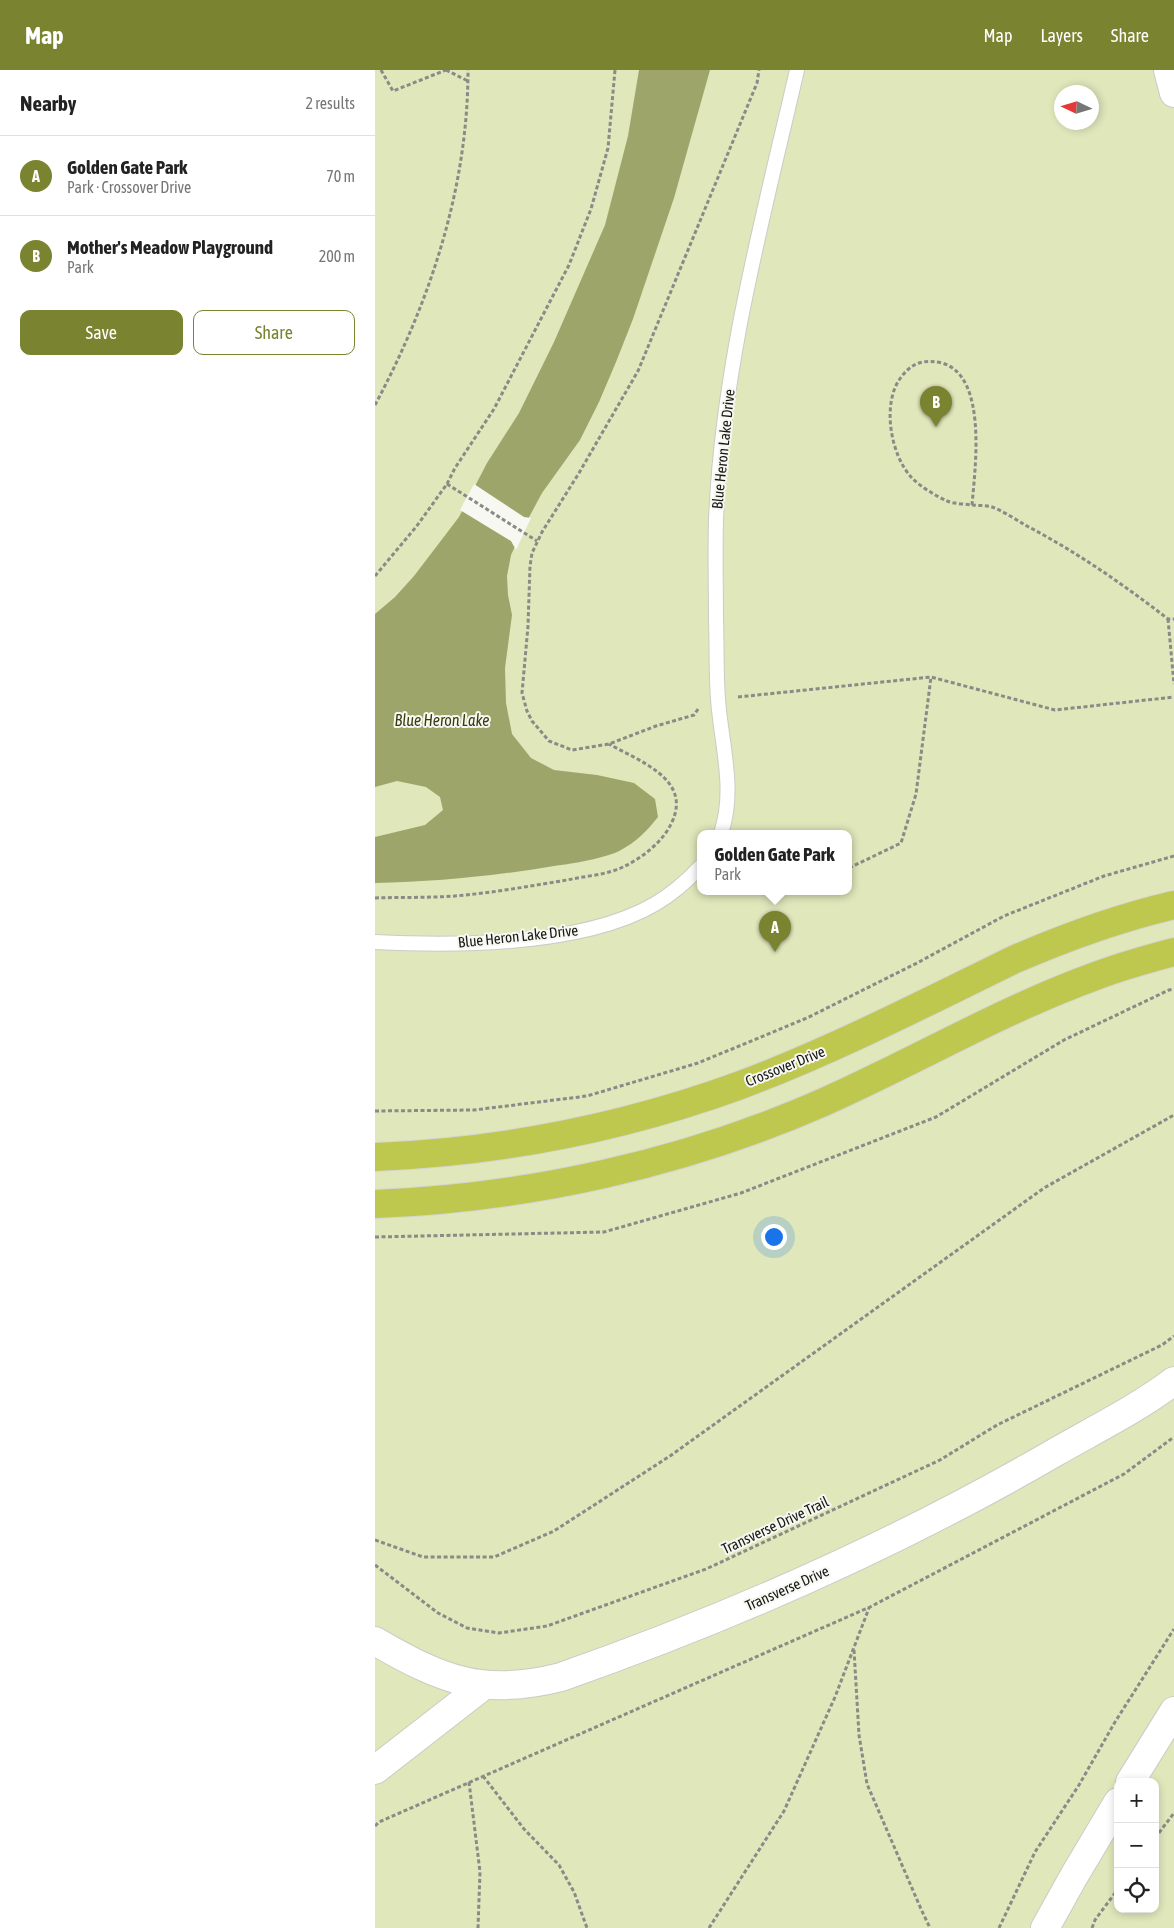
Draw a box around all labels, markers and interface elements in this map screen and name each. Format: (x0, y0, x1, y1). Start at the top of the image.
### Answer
text: Map (25, 22, 64, 49)
text: Map (983, 25, 1012, 46)
text: Layers (1040, 25, 1083, 46)
text: Share (1111, 25, 1149, 46)
north arrow (1054, 85, 1099, 130)
text: Nearby (20, 91, 76, 115)
text: 2 results (305, 94, 355, 112)
text: Golden Gate Park (67, 156, 187, 178)
text: A (32, 167, 40, 185)
text: 70 m (326, 167, 355, 185)
text: Park · Crossover Drive (67, 178, 191, 196)
text: Mother's Meadow Playground (67, 236, 273, 258)
text: B (32, 247, 40, 265)
text: 200 m (319, 247, 355, 265)
text: Park (67, 258, 94, 276)
button: Save (20, 310, 183, 355)
button: Share (193, 310, 355, 355)
pin: B (920, 386, 952, 427)
street label: Blue Heron Lake Drive (708, 388, 738, 510)
water label: Blue Heron Lake (395, 711, 489, 729)
popup (697, 830, 852, 895)
text: Golden Gate Park (714, 843, 835, 865)
text: Park (714, 865, 741, 883)
pin: A (759, 911, 791, 952)
street label: Blue Heron Lake Drive (457, 921, 579, 951)
street label: Crossover Drive (743, 1042, 827, 1090)
your location (761, 1224, 787, 1250)
street label: Transverse Drive Trail (719, 1493, 831, 1557)
street label: Transverse Drive (742, 1562, 832, 1614)
map controls (1114, 1778, 1159, 1913)
button: + (1114, 1778, 1159, 1823)
button: − (1114, 1823, 1159, 1868)
button: locate (1114, 1868, 1159, 1913)

